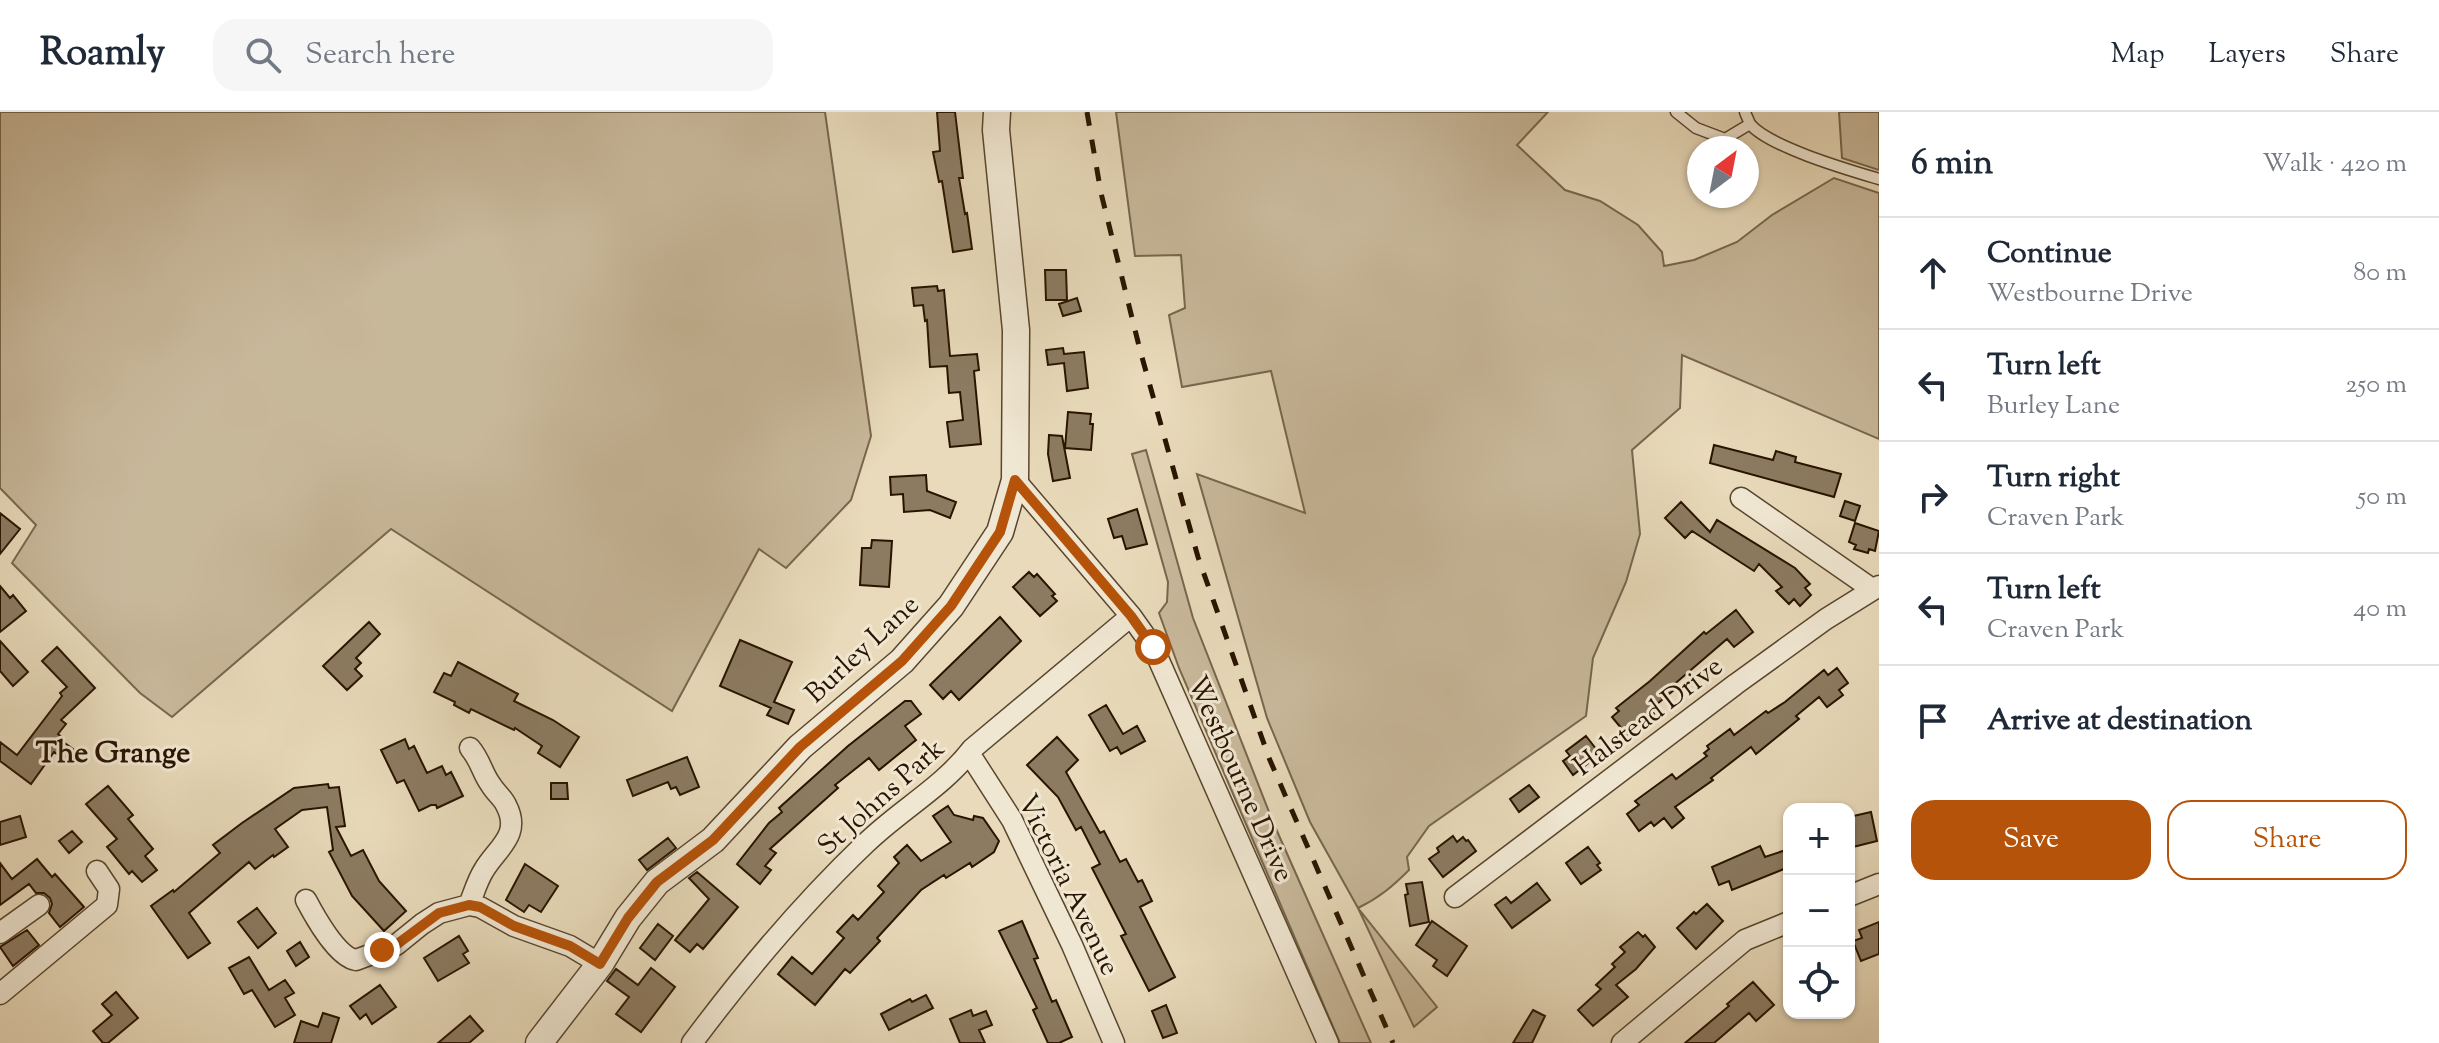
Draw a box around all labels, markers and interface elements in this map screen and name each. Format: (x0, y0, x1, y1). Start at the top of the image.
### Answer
search box (213, 19, 773, 91)
text: Roamly (40, 28, 165, 82)
icon: search (241, 33, 285, 77)
text: Search here (305, 34, 456, 77)
text: Map (2111, 35, 2164, 75)
text: Layers (2208, 35, 2286, 75)
text: Share (2330, 35, 2399, 75)
north arrow (1687, 136, 1759, 208)
text: 6 min (1911, 140, 1993, 189)
text: Walk · 420 m (2262, 146, 2407, 183)
text: Continue (1987, 233, 2112, 276)
icon: ahead (1911, 251, 1955, 295)
text: 80 m (2353, 255, 2407, 292)
text: Westbourne Drive (1987, 276, 2193, 313)
text: Turn left (1987, 345, 2101, 388)
icon: left (1911, 363, 1955, 407)
text: 250 m (2345, 367, 2407, 404)
text: Burley Lane (1987, 388, 2120, 425)
text: Turn right (1987, 457, 2120, 500)
icon: right (1911, 475, 1955, 519)
text: 50 m (2357, 479, 2407, 516)
text: Craven Park (1987, 500, 2125, 537)
text: Turn left (1987, 569, 2101, 612)
street label: Burley Lane (797, 587, 929, 714)
icon: left (1911, 587, 1955, 631)
text: 40 m (2353, 591, 2407, 628)
text: Craven Park (1987, 612, 2125, 649)
route start (1135, 629, 1171, 665)
street label: Halstead Drive (1566, 648, 1732, 787)
street label: Westbourne Drive (1176, 670, 1303, 889)
icon: arrive (1911, 699, 1955, 743)
text: Arrive at destination (1987, 700, 2252, 743)
street label: St Johns Park (810, 730, 954, 866)
district label: The Grange (36, 733, 190, 776)
street label: Victoria Avenue (1006, 788, 1128, 983)
button: Save (1911, 800, 2151, 880)
button: Share (2167, 800, 2407, 880)
map controls (1783, 803, 1855, 1019)
button: + (1783, 803, 1855, 875)
button: − (1783, 875, 1855, 947)
route end (364, 932, 400, 968)
button: locate (1783, 947, 1855, 1019)

